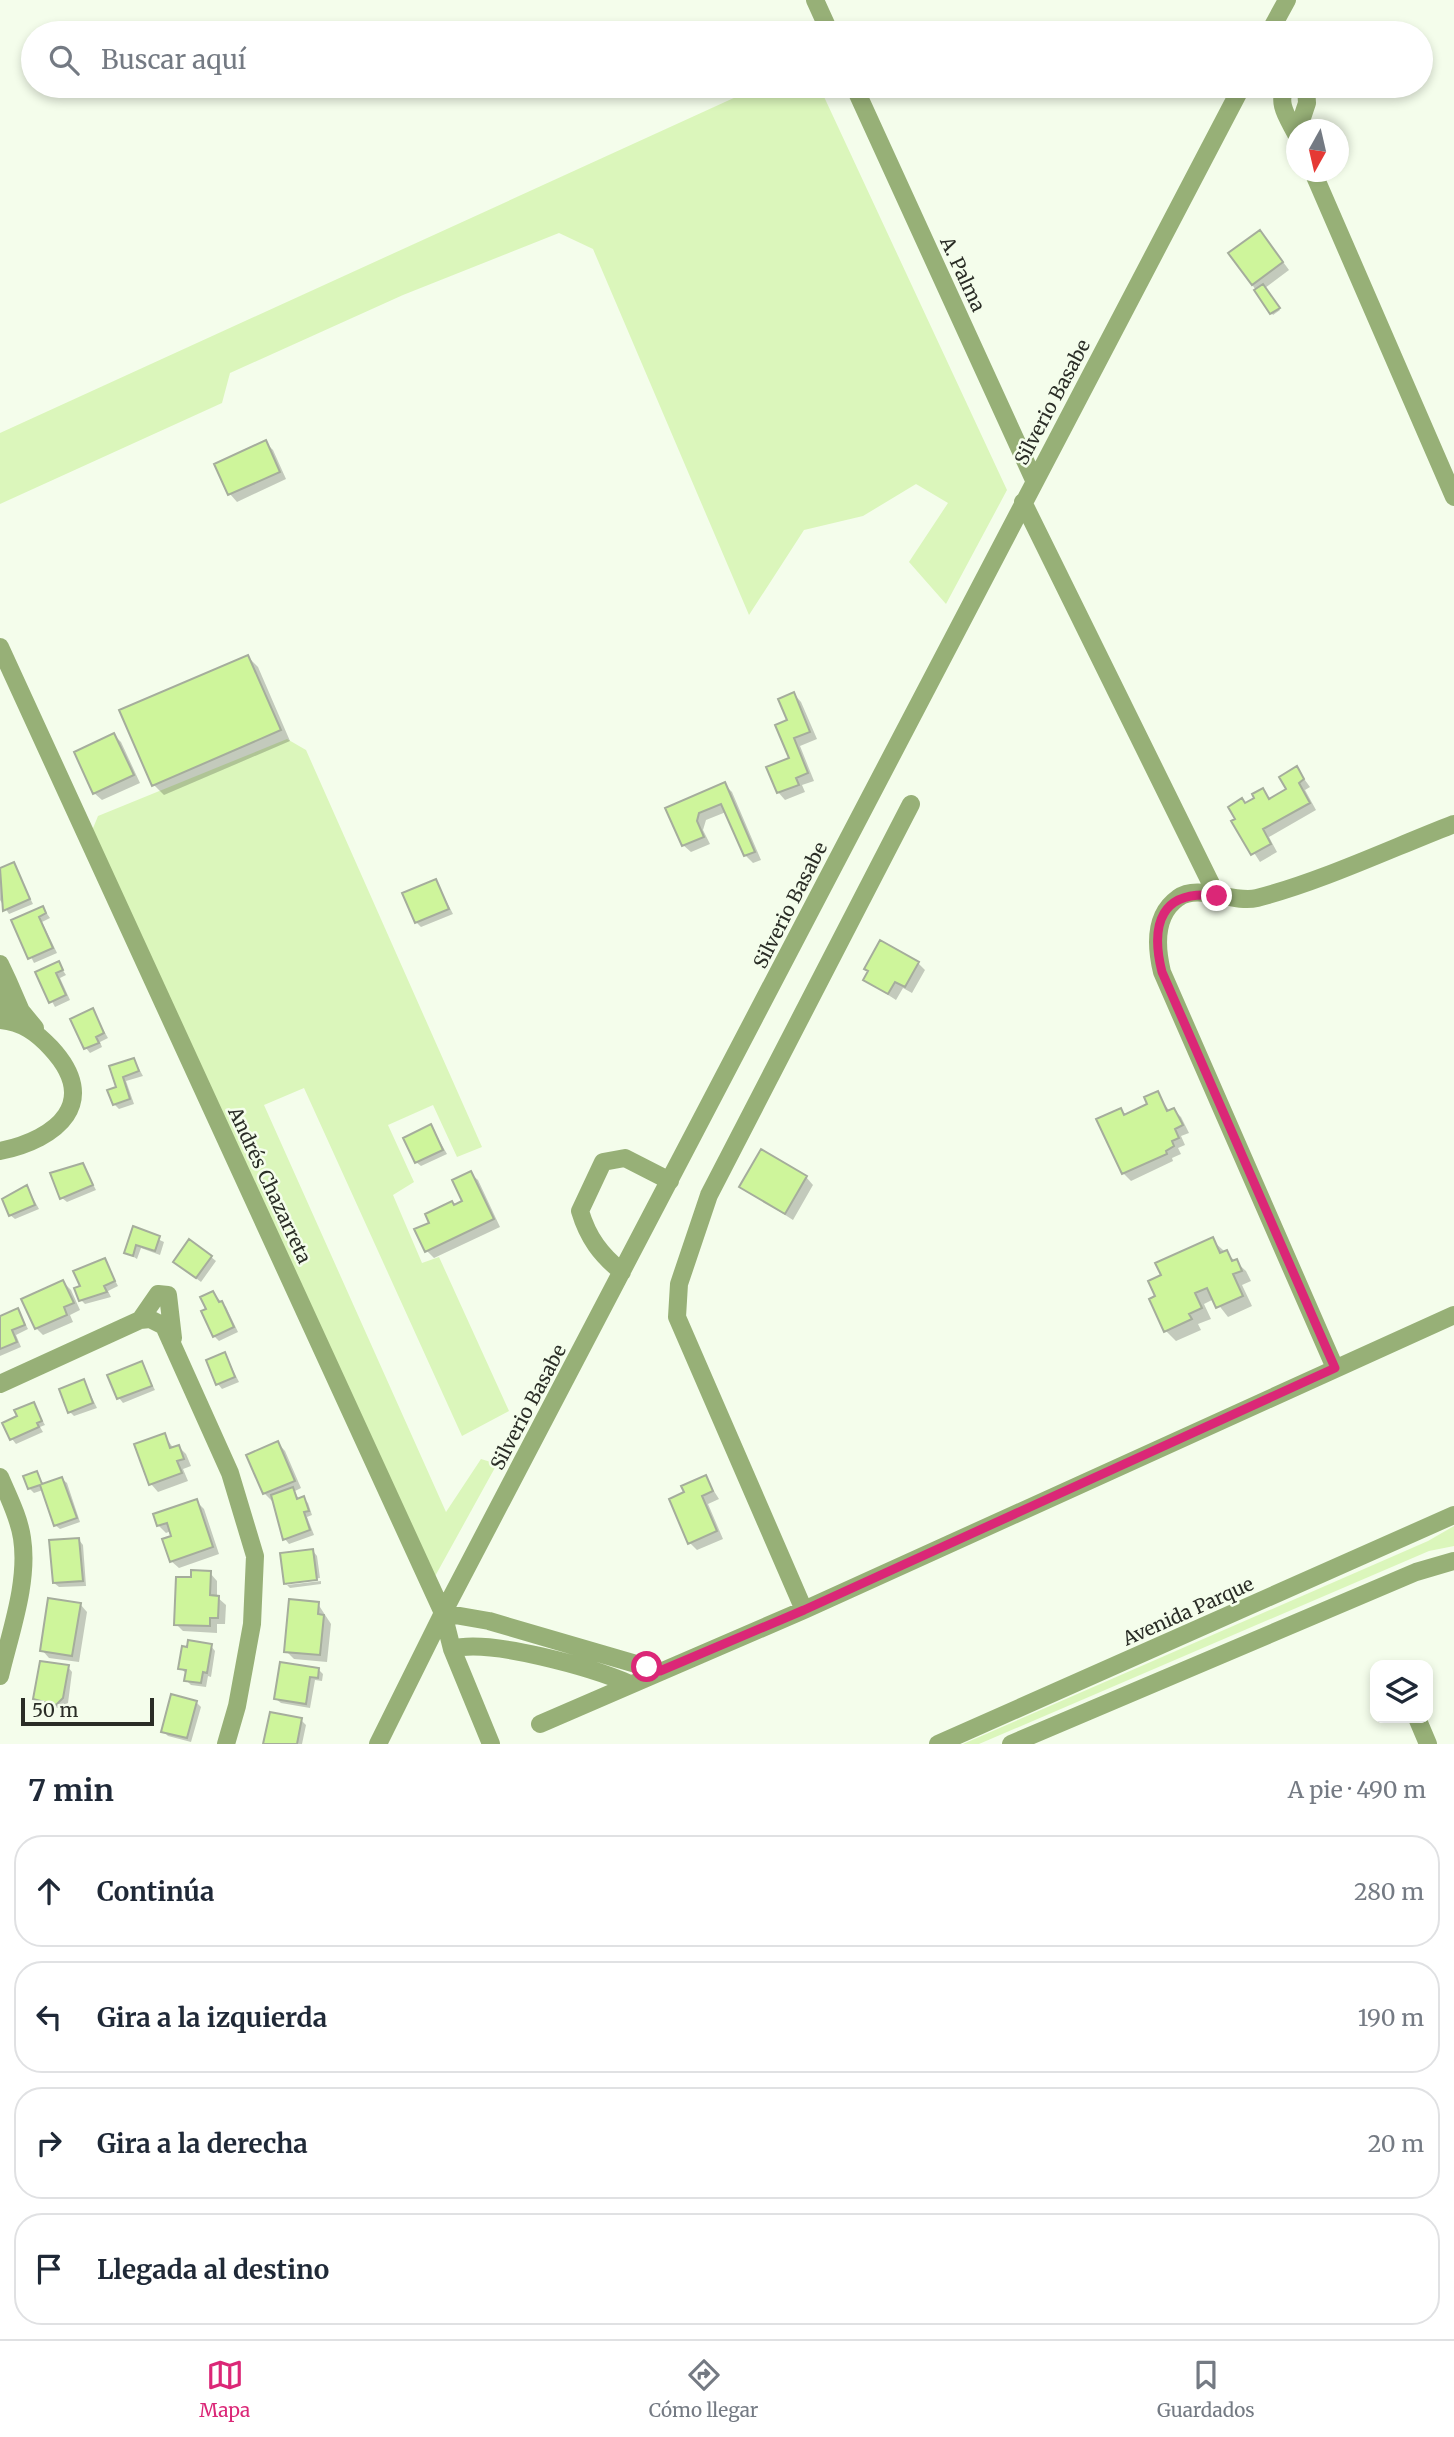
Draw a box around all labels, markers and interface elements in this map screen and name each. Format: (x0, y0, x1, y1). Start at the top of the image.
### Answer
search box (21, 21, 1433, 98)
icon: search (45, 41, 83, 79)
text: Buscar aquí (101, 43, 246, 76)
north arrow (1286, 119, 1349, 182)
street label: A. Palma (935, 232, 991, 315)
street label: Silverio Basabe (1009, 335, 1095, 469)
street label: Silverio Basabe (748, 838, 832, 972)
route end (1201, 880, 1232, 911)
street label: Andrés Chazarreta (223, 1102, 317, 1267)
street label: Silverio Basabe (485, 1340, 571, 1474)
street label: Avenida Parque (1118, 1571, 1257, 1651)
route start (631, 1651, 662, 1682)
map controls (1370, 1660, 1433, 1723)
button: layers (1370, 1660, 1433, 1723)
scale bar (21, 1695, 154, 1727)
text: 50 m (32, 1698, 78, 1722)
text: 7 min (28, 1771, 114, 1809)
text: A pie · 490 m (1288, 1775, 1426, 1804)
icon: ahead (30, 1872, 68, 1910)
text: Continúa (97, 1875, 215, 1908)
text: 280 m (1354, 1877, 1424, 1906)
icon: left (30, 1998, 68, 2036)
text: Gira a la izquierda (97, 2001, 327, 2034)
text: 190 m (1358, 2003, 1424, 2032)
icon: right (30, 2124, 68, 2162)
text: Gira a la derecha (97, 2127, 308, 2160)
text: 20 m (1368, 2129, 1424, 2158)
icon: arrive (30, 2250, 68, 2288)
text: Llegada al destino (97, 2253, 329, 2286)
tab: Mapa (199, 2356, 250, 2422)
tab: Cómo llegar (649, 2356, 758, 2422)
tab: Guardados (1157, 2356, 1255, 2422)

